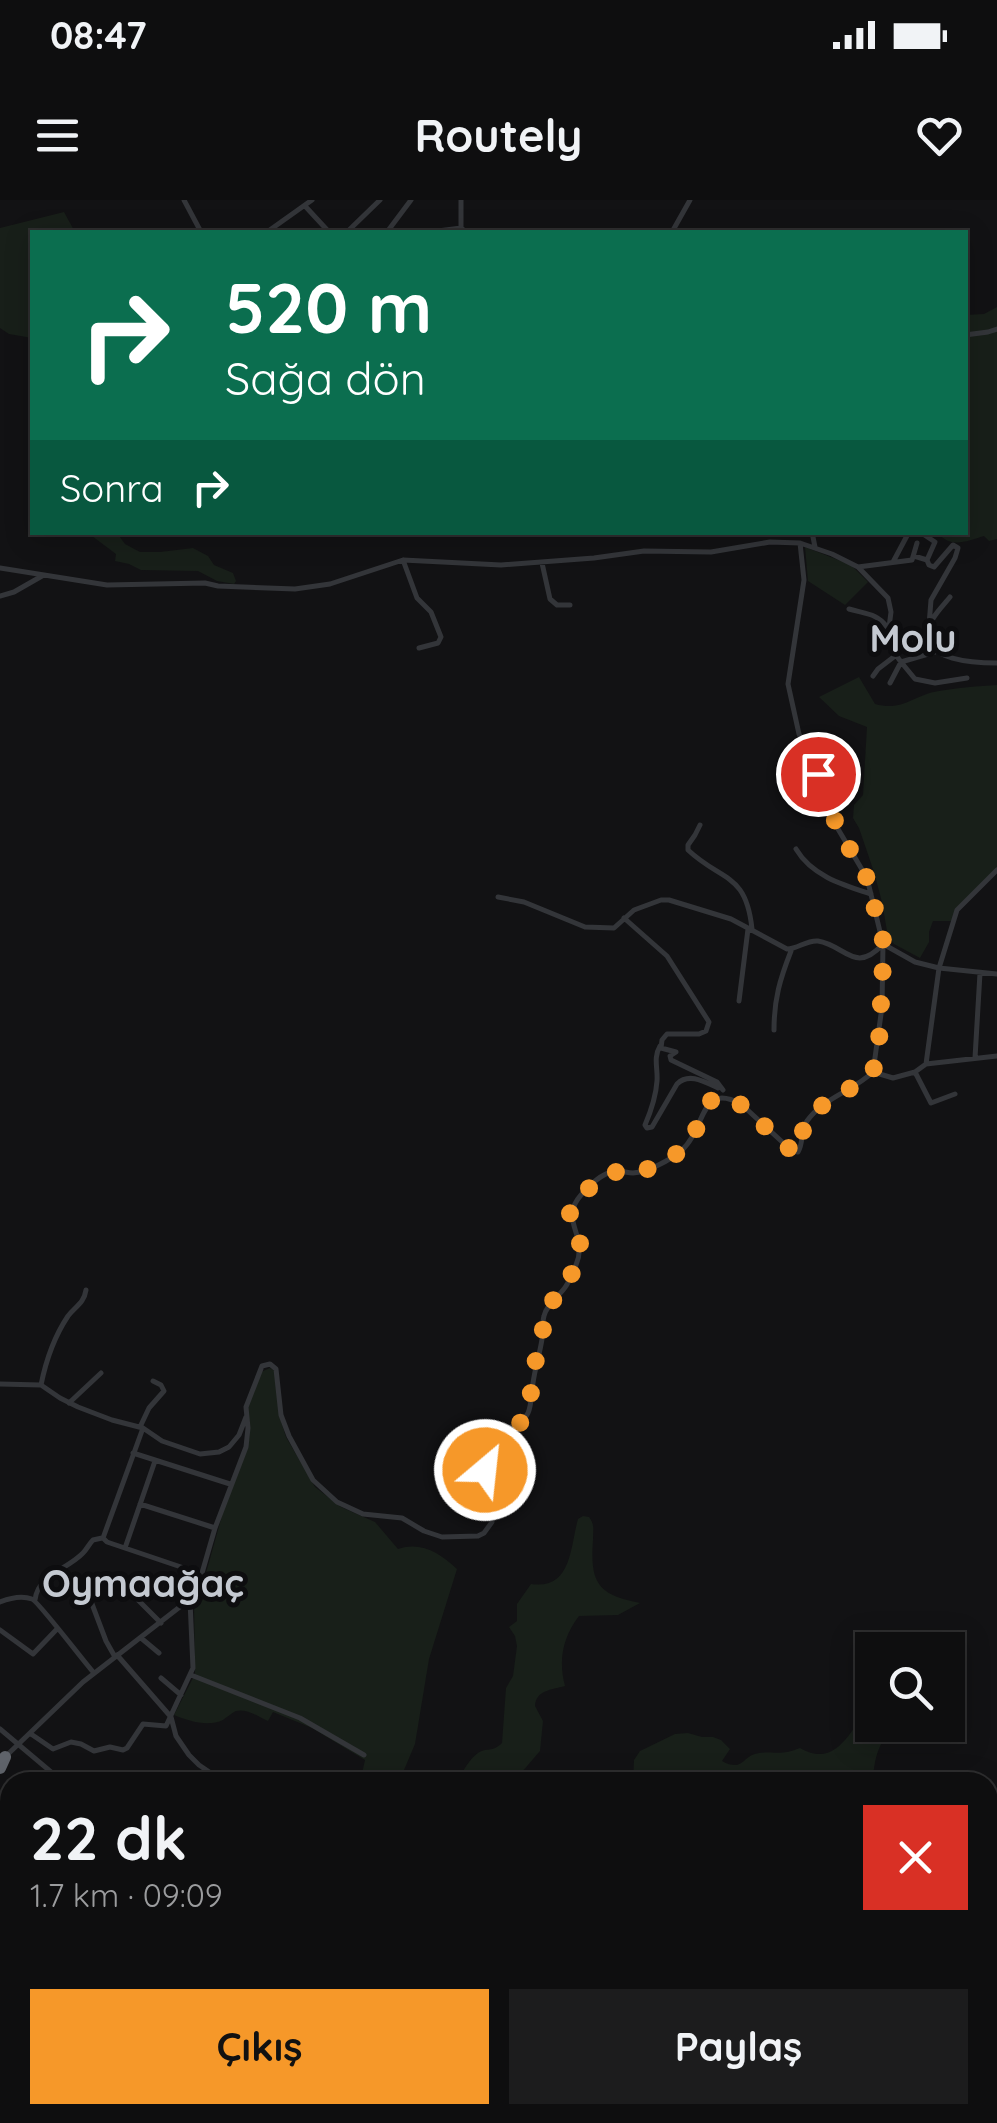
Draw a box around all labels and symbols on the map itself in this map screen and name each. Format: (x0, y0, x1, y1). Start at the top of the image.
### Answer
district label: Molu (869, 614, 957, 662)
pin (776, 732, 861, 817)
position arrow (433, 1418, 537, 1522)
district label: Oymaağaç (42, 1559, 244, 1607)

